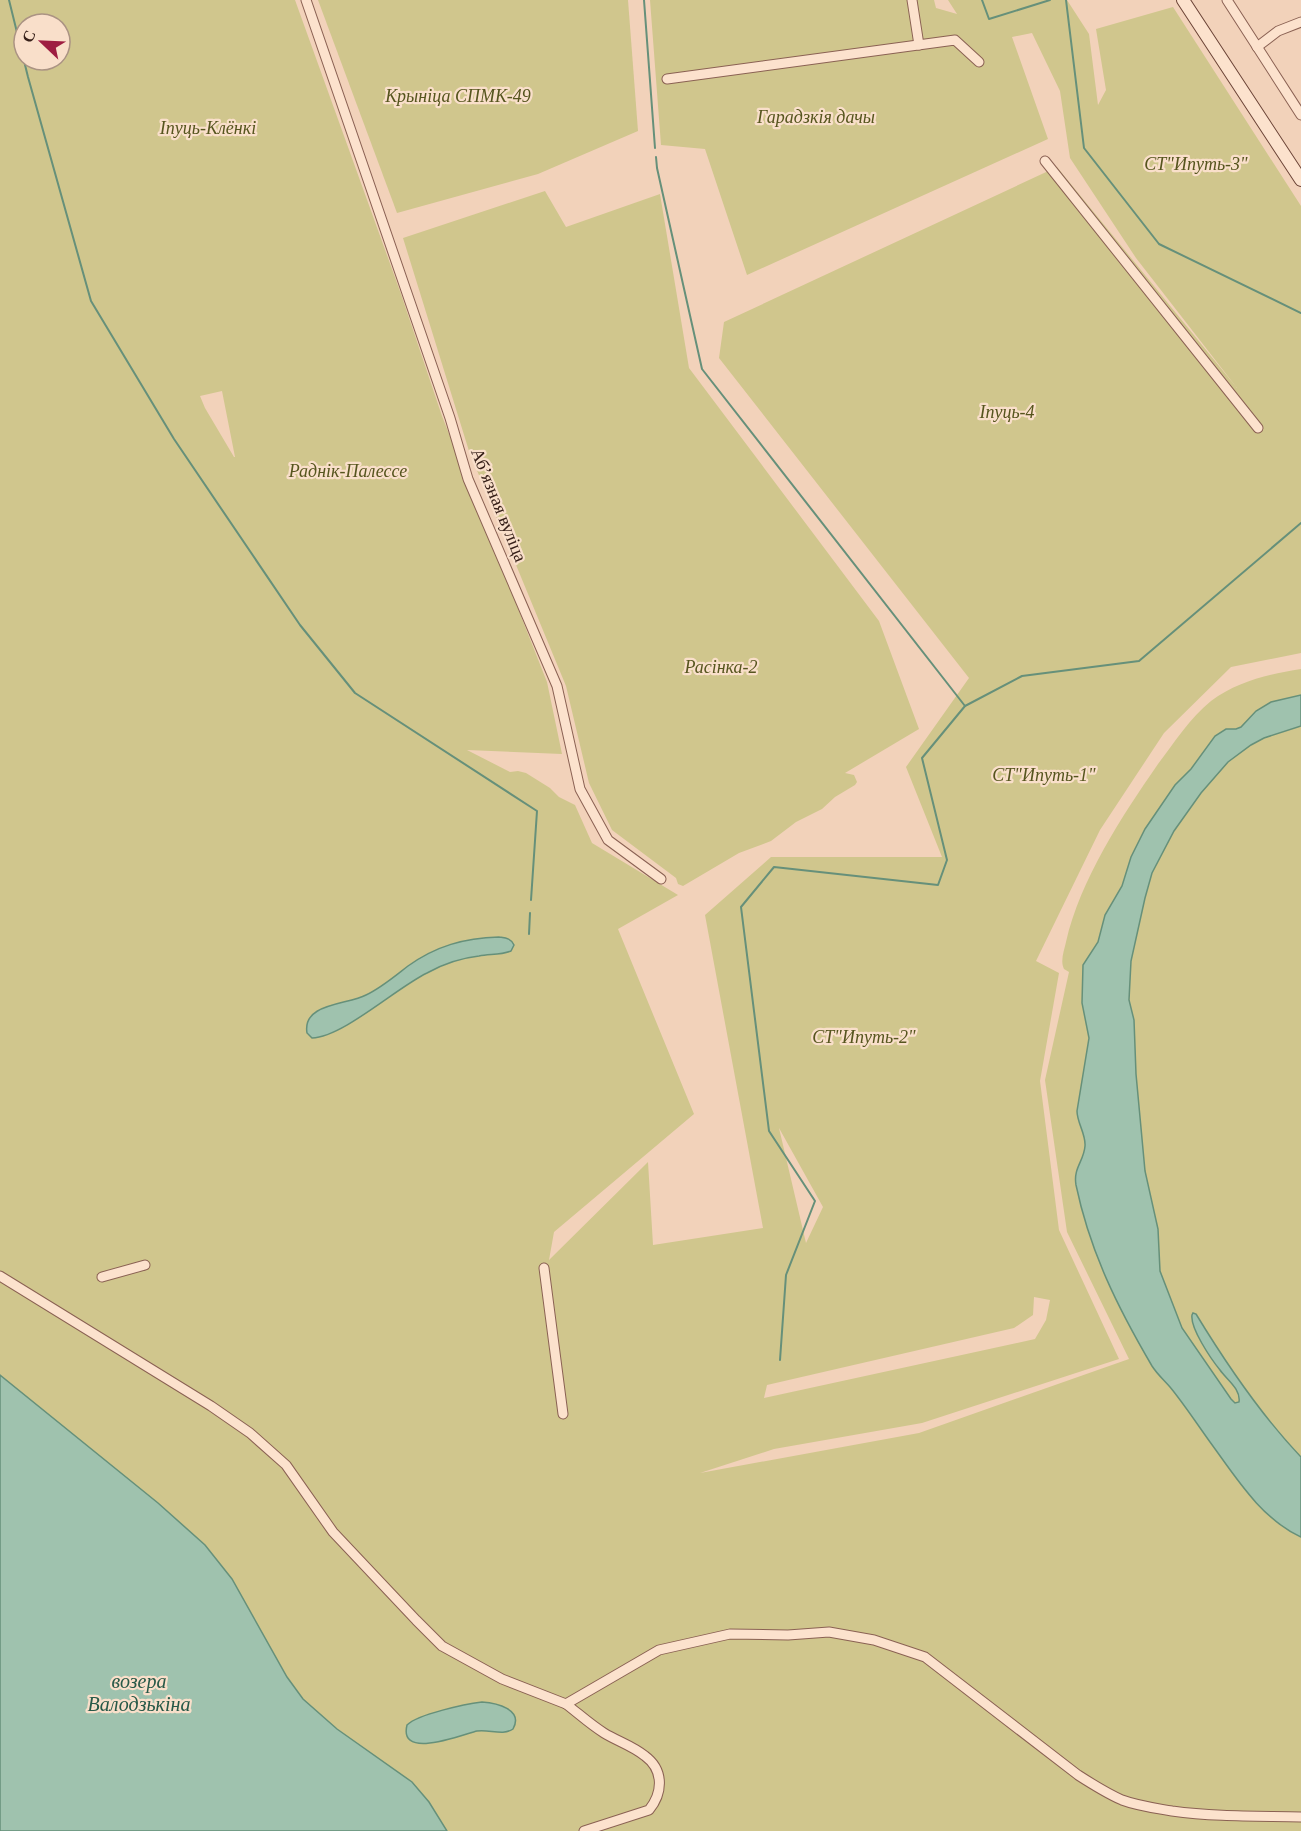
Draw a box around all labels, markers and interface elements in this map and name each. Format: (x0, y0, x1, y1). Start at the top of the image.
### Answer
north arrow (12, 12, 72, 72)
text: С (19, 28, 39, 45)
park label: Крыніца СПМК-49 (384, 86, 531, 106)
park label: Гарадзкія дачы (756, 107, 875, 127)
park label: Іпуць-Клёнкі (159, 118, 256, 138)
park label: СТ"Ипуть-3" (1144, 154, 1248, 174)
park label: Іпуць-4 (978, 402, 1035, 422)
street label: Абʼязная вуліца (467, 445, 531, 565)
park label: Раднік-Палессе (288, 461, 407, 481)
park label: Расінка-2 (683, 657, 758, 677)
park label: СТ"Ипуть-1" (992, 765, 1096, 785)
park label: СТ"Ипуть-2" (812, 1027, 916, 1047)
water label: возера Валодзькіна (88, 1670, 190, 1715)

